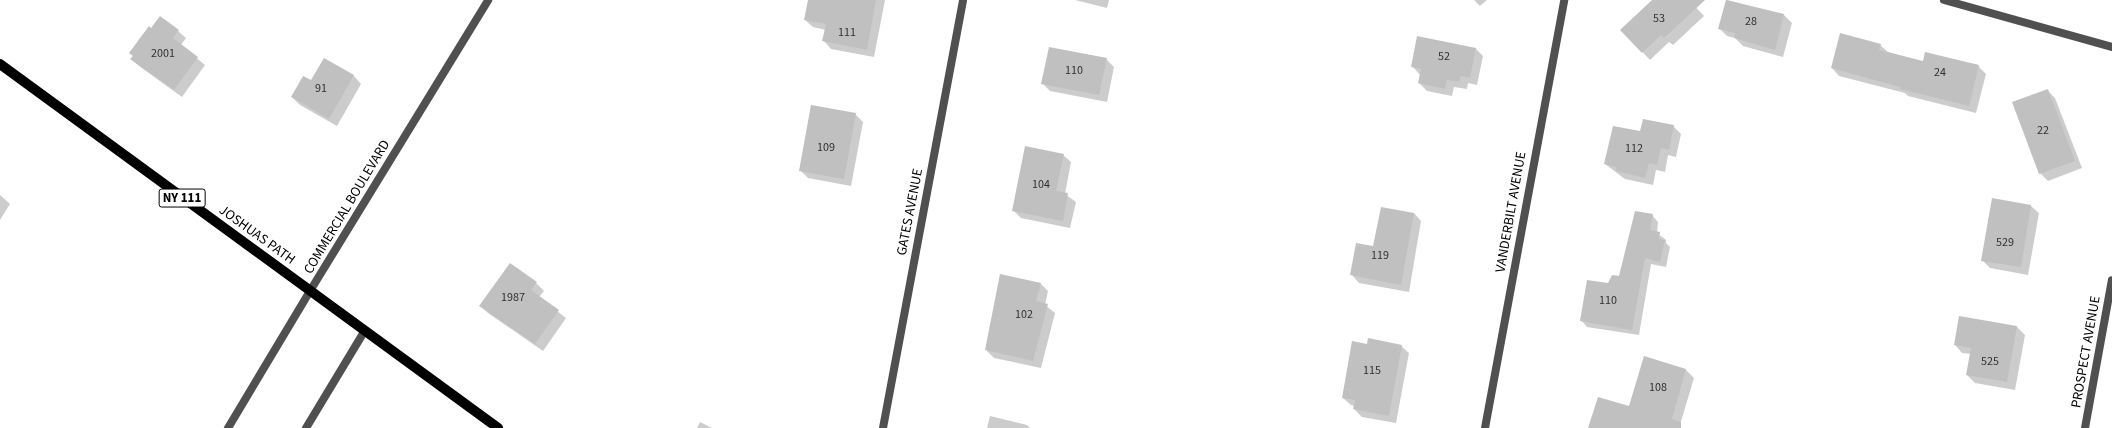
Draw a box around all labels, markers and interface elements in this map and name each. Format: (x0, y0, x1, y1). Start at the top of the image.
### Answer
house number: 53 (1653, 12, 1665, 26)
house number: 28 (1745, 15, 1757, 29)
house number: 111 (838, 26, 856, 40)
house number: 2001 (151, 47, 175, 61)
house number: 52 (1438, 50, 1450, 64)
house number: 110 (1065, 64, 1083, 78)
house number: 24 (1934, 66, 1946, 80)
house number: 91 (315, 82, 327, 96)
house number: 22 (2037, 124, 2049, 138)
street label: COMMERCIAL BOULEVARD (300, 137, 394, 277)
house number: 109 (817, 141, 835, 155)
house number: 112 (1625, 142, 1643, 156)
street label: VANDERBILT AVENUE (1492, 150, 1530, 274)
street label: GATES AVENUE (893, 167, 927, 257)
house number: 104 (1032, 178, 1050, 192)
road number: NY 111 (158, 187, 206, 209)
street label: JOSHUAS PATH (216, 202, 298, 268)
house number: 529 (1996, 236, 2014, 250)
house number: 119 (1371, 249, 1389, 263)
house number: 1987 (501, 291, 525, 305)
house number: 110 (1599, 294, 1617, 308)
street label: PROSPECT AVENUE (2068, 295, 2104, 409)
house number: 102 (1015, 308, 1033, 322)
house number: 525 (1981, 355, 1999, 369)
house number: 115 (1363, 364, 1381, 378)
house number: 108 (1649, 381, 1667, 395)

